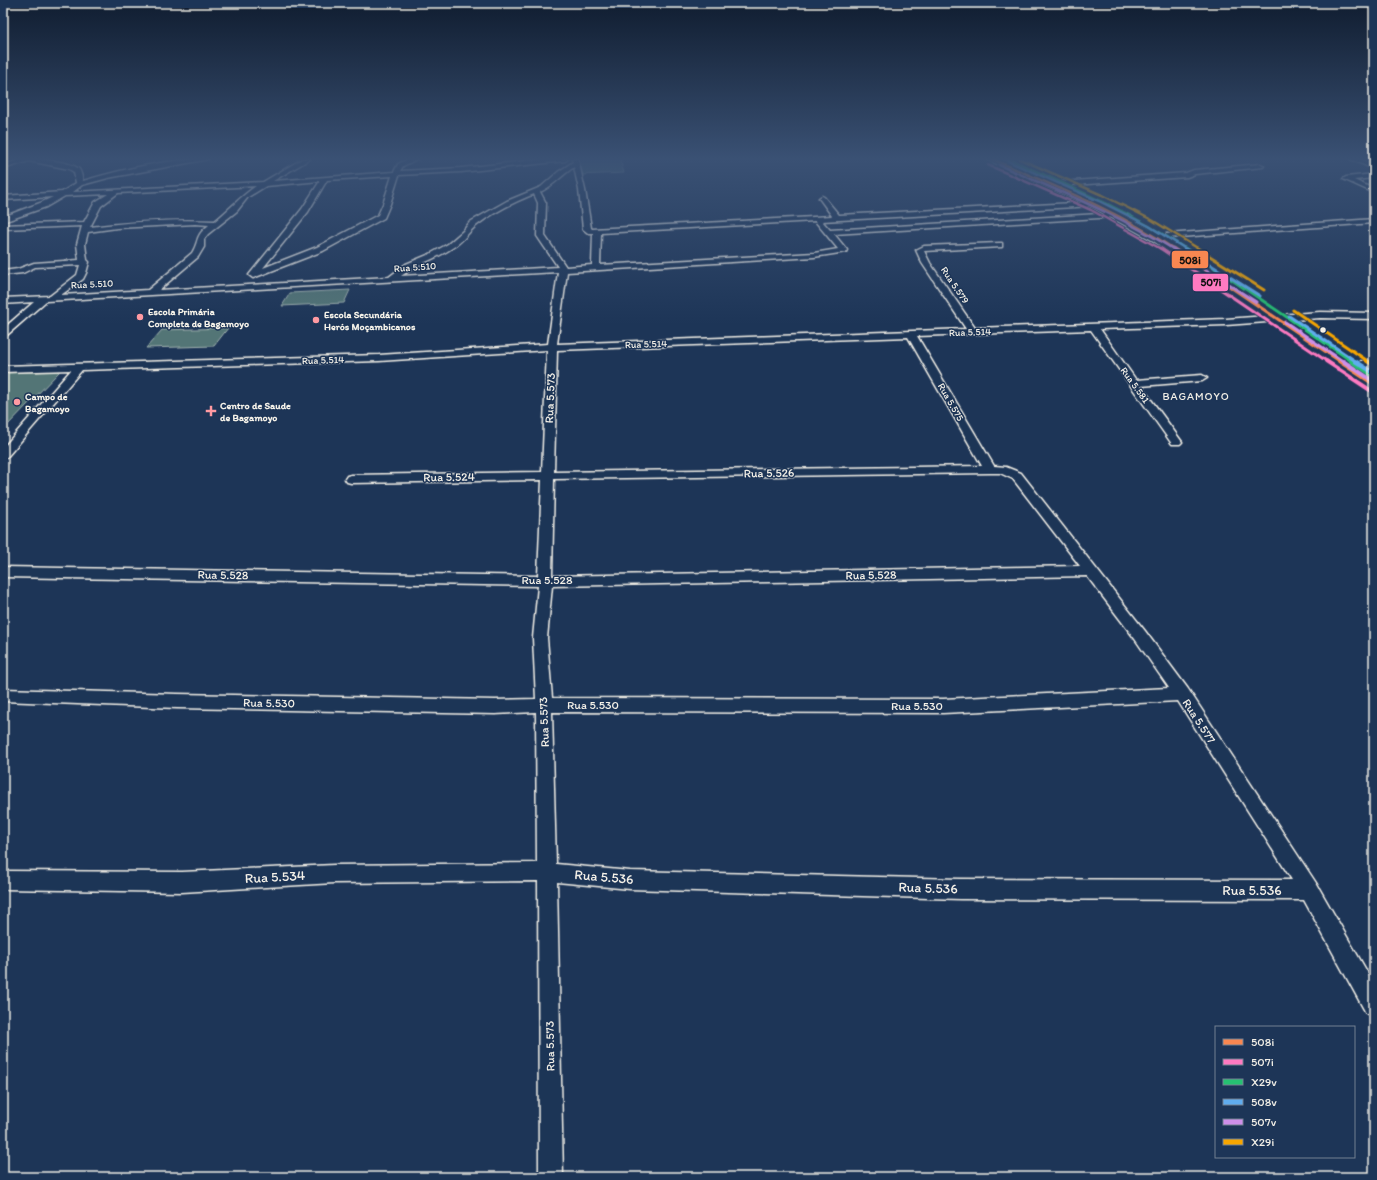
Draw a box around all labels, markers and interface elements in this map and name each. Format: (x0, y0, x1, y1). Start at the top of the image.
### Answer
line badge: 508i (1171, 250, 1209, 269)
text: 508i (1179, 254, 1201, 267)
street label: Rua 5.510 (393, 259, 437, 275)
street label: Rua 5.579 (938, 264, 972, 306)
line badge: 507i (1192, 273, 1229, 292)
street label: Rua 5.510 (70, 276, 114, 292)
text: 507i (1201, 276, 1222, 289)
place label: Escola Primária Completa de Bagamoyo (148, 305, 249, 330)
place label: Escola Secundária Herós Moçambicanos (324, 308, 416, 333)
marker: Escola Primária Completa de Bagamoyo (135, 312, 145, 322)
marker: Escola Secundária Herós Moçambicanos (311, 315, 321, 325)
street label: Rua 5.514 (949, 325, 991, 339)
unlabelled marker (1318, 325, 1328, 335)
street label: Rua 5.514 (625, 337, 667, 351)
street label: Rua 5.514 (302, 353, 344, 367)
street label: Rua 5.581 (1117, 364, 1153, 406)
street label: Rua 5.573 (542, 372, 558, 424)
street label: Rua 5.575 (935, 381, 967, 423)
place label: Campo de Bagamoyo (25, 390, 70, 415)
district label: BAGAMOYO (1162, 390, 1230, 403)
marker: Campo de Bagamoyo (12, 397, 22, 407)
place label: Centro de Saude de Bagamoyo (220, 399, 291, 424)
marker: Centro de Saude de Bagamoyo (205, 405, 217, 417)
street label: Rua 5.526 (744, 466, 794, 480)
street label: Rua 5.524 (423, 470, 475, 484)
street label: Rua 5.528 (197, 568, 249, 582)
street label: Rua 5.528 (845, 568, 897, 582)
street label: Rua 5.528 (522, 573, 573, 587)
street label: Rua 5.530 (243, 696, 295, 710)
street label: Rua 5.573 (536, 696, 552, 748)
street label: Rua 5.577 (1180, 696, 1218, 746)
street label: Rua 5.530 (567, 698, 619, 712)
street label: Rua 5.530 (891, 699, 943, 713)
street label: Rua 5.536 (574, 866, 634, 888)
street label: Rua 5.534 (244, 867, 306, 887)
street label: Rua 5.536 (898, 878, 958, 898)
street label: Rua 5.536 (1222, 882, 1282, 899)
street label: Rua 5.573 (543, 1020, 557, 1071)
legend (1215, 1026, 1355, 1158)
text: 508i (1251, 1035, 1274, 1049)
text: 507i (1251, 1055, 1274, 1069)
text: X29v (1251, 1075, 1277, 1089)
text: 508v (1251, 1095, 1277, 1109)
text: 507v (1251, 1115, 1277, 1129)
text: X29i (1251, 1135, 1274, 1149)

